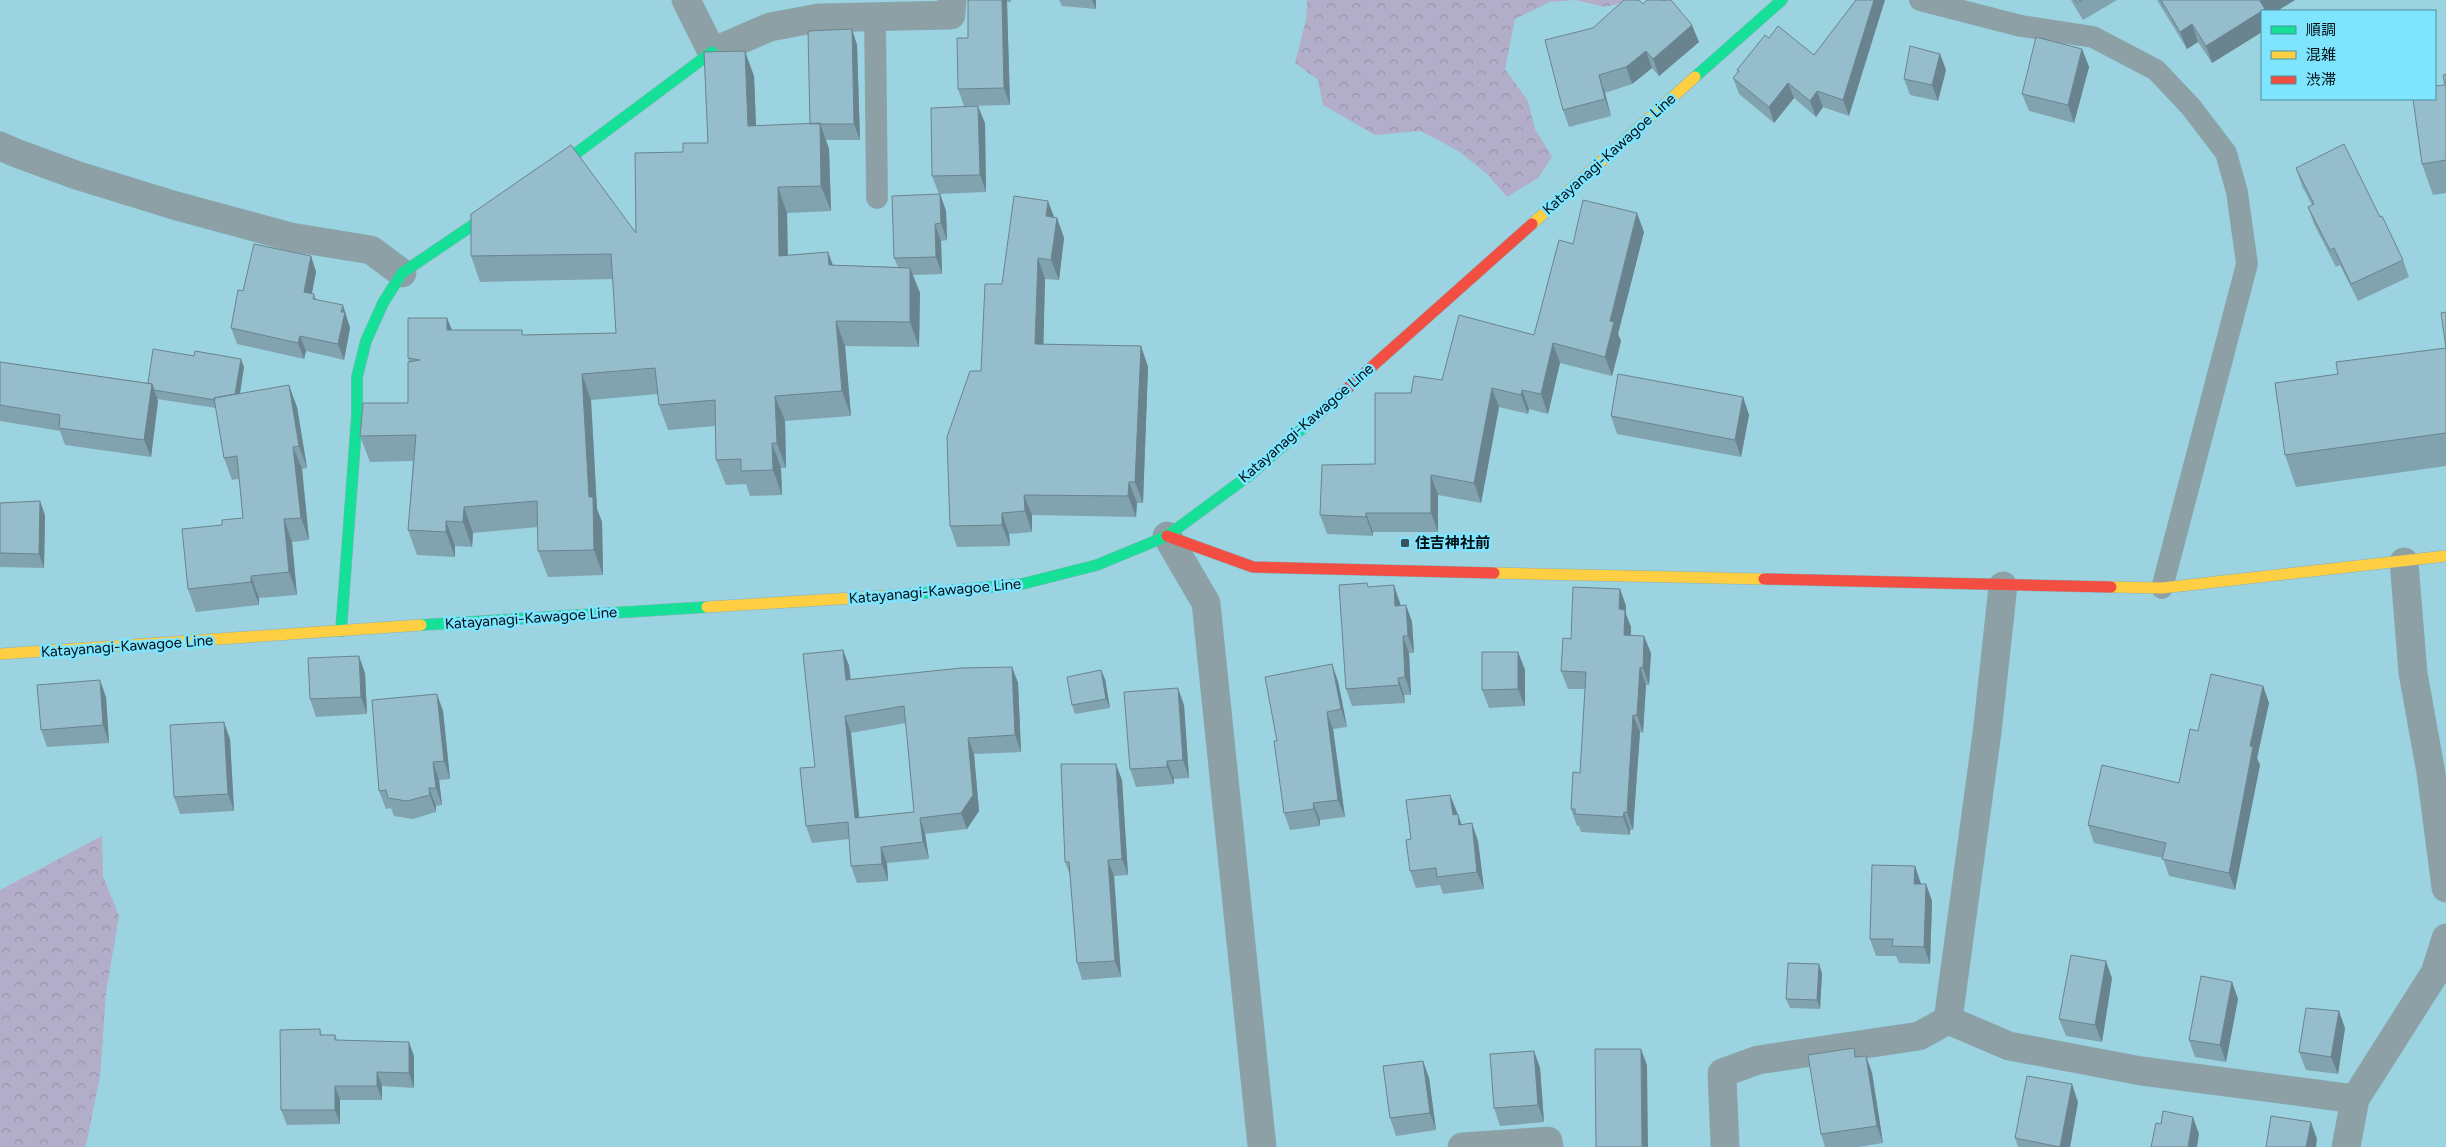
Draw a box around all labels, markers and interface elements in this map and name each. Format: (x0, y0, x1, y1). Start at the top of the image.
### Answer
legend (2261, 10, 2436, 100)
text: 順調 (2306, 21, 2336, 39)
text: 混雑 (2306, 46, 2336, 64)
text: 渋滞 (2306, 71, 2336, 89)
street label: Katayanagi-Kawagoe Line (1539, 89, 1679, 219)
street label: Katayanagi-Kawagoe Line (1235, 360, 1377, 486)
place label: 住吉神社前 (1415, 534, 1490, 552)
marker: 住吉神社前 (1399, 537, 1411, 549)
street label: Katayanagi-Kawagoe Line (848, 575, 1022, 607)
street label: Katayanagi-Kawagoe Line (444, 603, 618, 633)
street label: Katayanagi-Kawagoe Line (40, 631, 214, 661)

